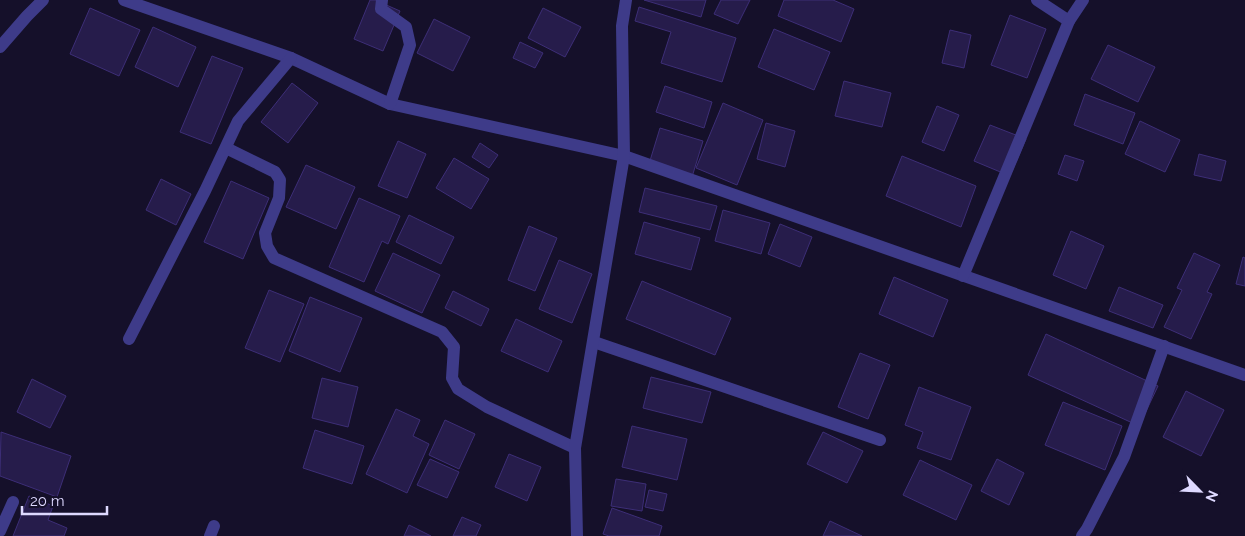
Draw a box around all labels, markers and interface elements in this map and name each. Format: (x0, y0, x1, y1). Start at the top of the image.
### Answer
north arrow (1175, 466, 1225, 516)
scale bar (22, 484, 108, 516)
text: N (1202, 488, 1221, 504)
text: 20 m (30, 492, 65, 510)

